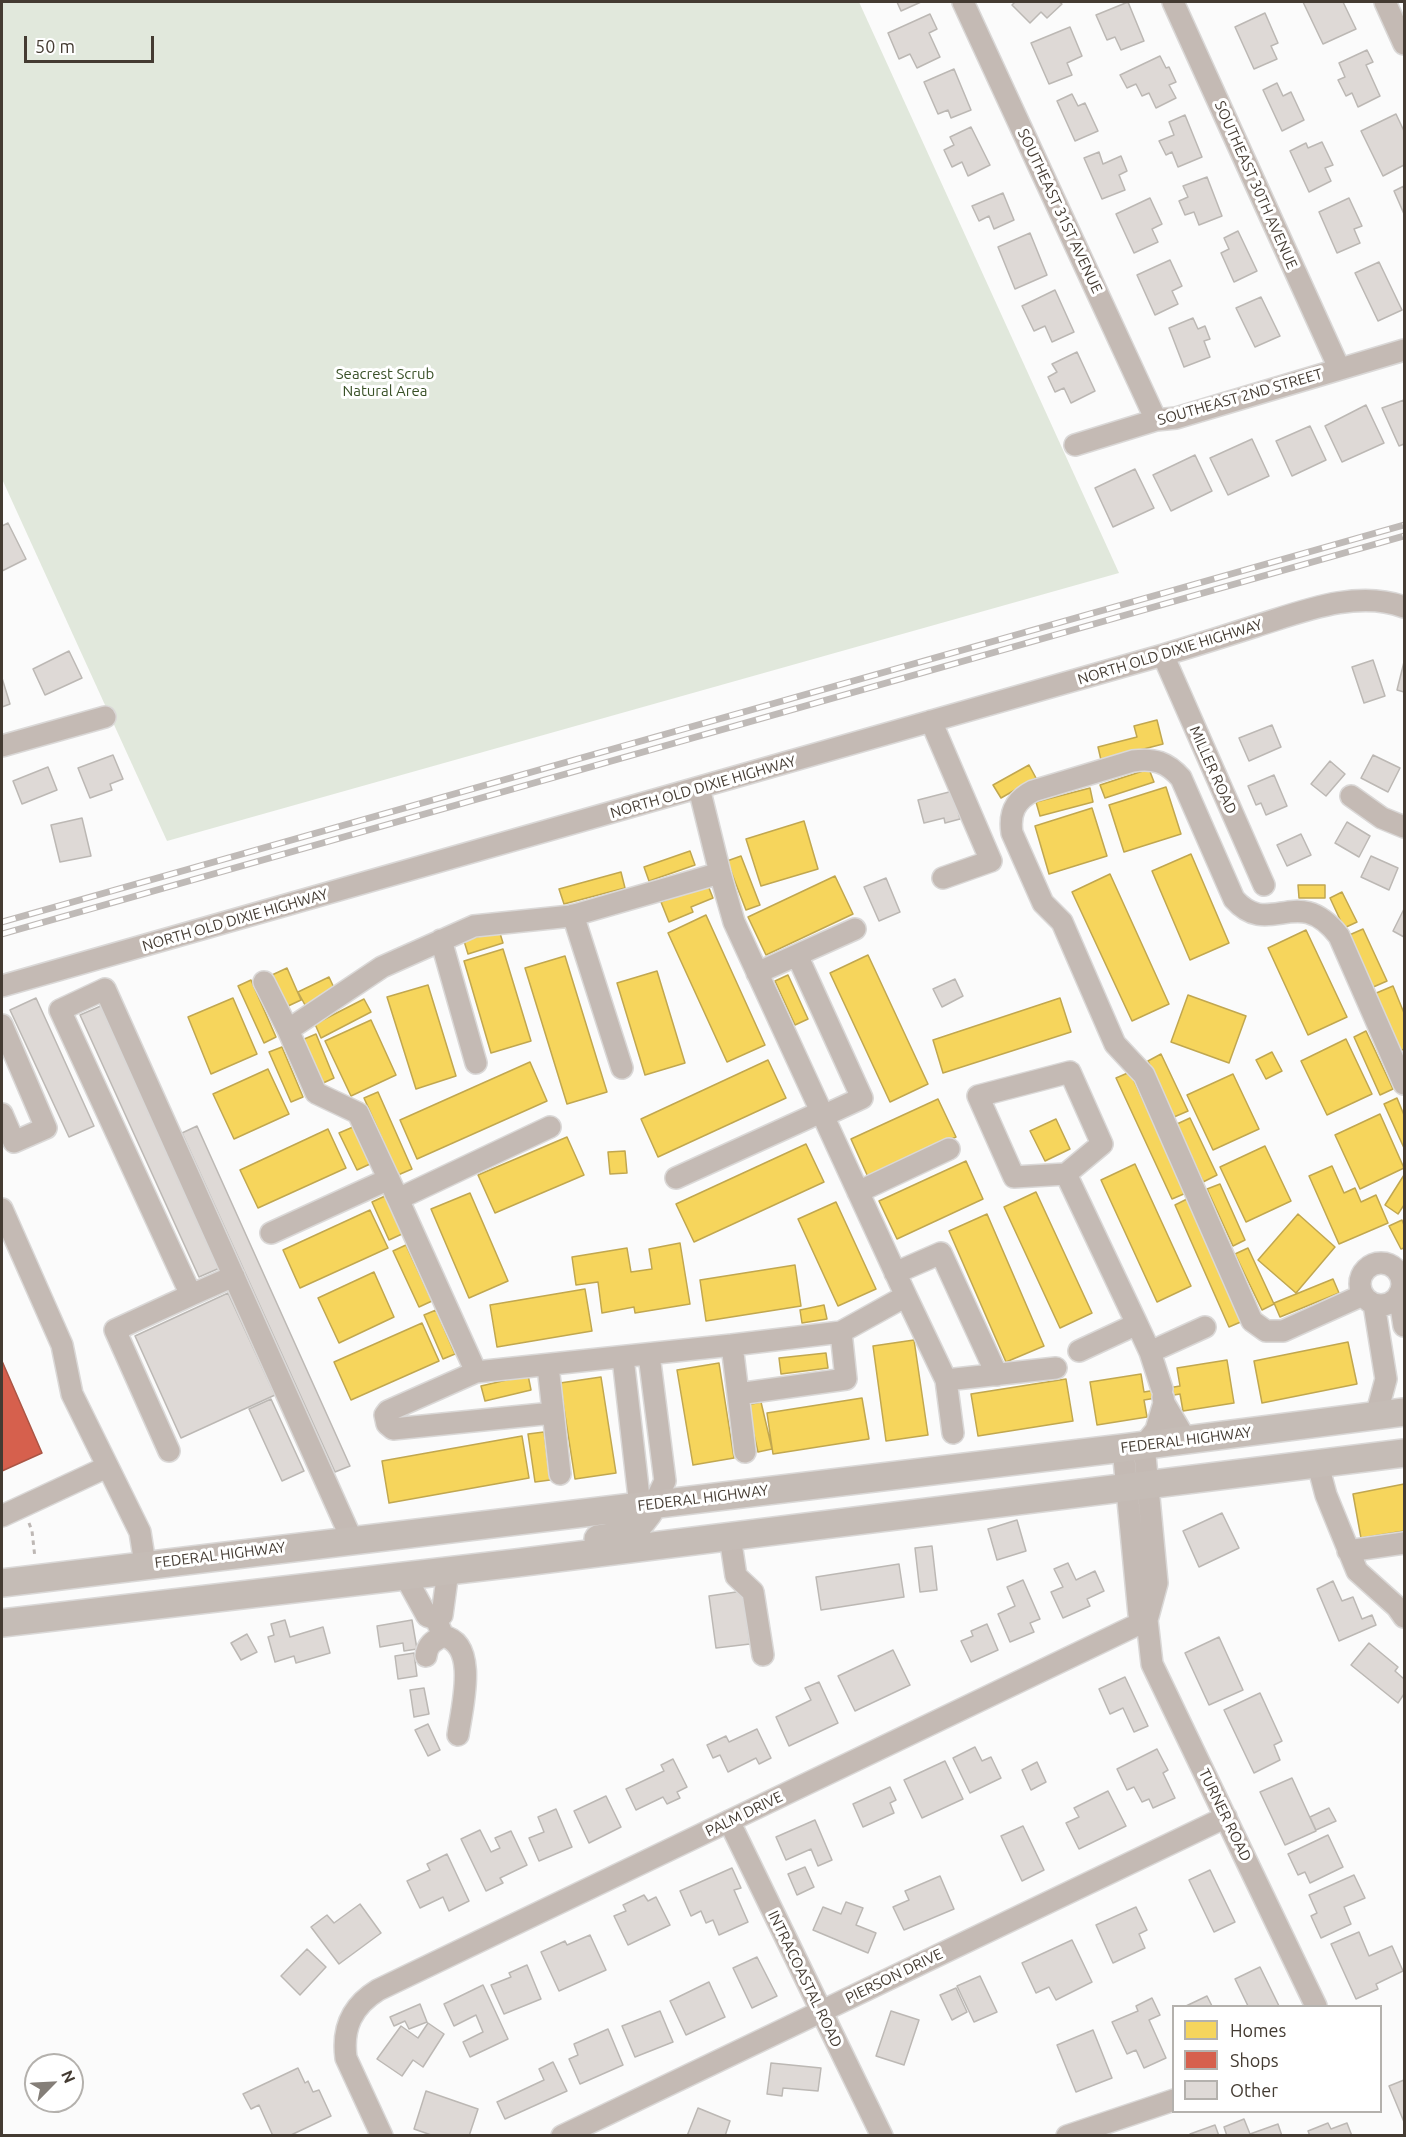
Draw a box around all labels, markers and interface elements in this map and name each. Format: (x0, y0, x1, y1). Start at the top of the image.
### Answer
scale bar (27, 24, 158, 62)
text: 50 m (35, 36, 75, 56)
street label: SOUTHEAST 30TH AVENUE (1211, 98, 1301, 272)
street label: SOUTHEAST 31ST AVENUE (1014, 126, 1106, 296)
park label: Seacrest Scrub Natural Area (336, 365, 434, 400)
street label: SOUTHEAST 2ND STREET (1155, 365, 1325, 429)
street label: NORTH OLD DIXIE HIGHWAY (1075, 615, 1265, 689)
street label: MILLER ROAD (1186, 723, 1240, 817)
street label: NORTH OLD DIXIE HIGHWAY (608, 752, 798, 822)
street label: NORTH OLD DIXIE HIGHWAY (140, 885, 330, 955)
street label: FEDERAL HIGHWAY (1120, 1423, 1252, 1457)
street label: FEDERAL HIGHWAY (637, 1481, 769, 1515)
street label: FEDERAL HIGHWAY (154, 1538, 286, 1572)
street label: TURNER ROAD (1195, 1766, 1255, 1864)
street label: PALM DRIVE (702, 1788, 786, 1840)
street label: INTRACOASTAL ROAD (764, 1908, 846, 2050)
street label: PIERSON DRIVE (842, 1945, 946, 2007)
legend (1172, 2005, 1382, 2113)
text: Homes (1230, 2020, 1286, 2040)
text: Shops (1230, 2050, 1279, 2070)
north arrow (24, 2053, 84, 2113)
text: N (58, 2067, 79, 2086)
text: Other (1230, 2080, 1278, 2100)

